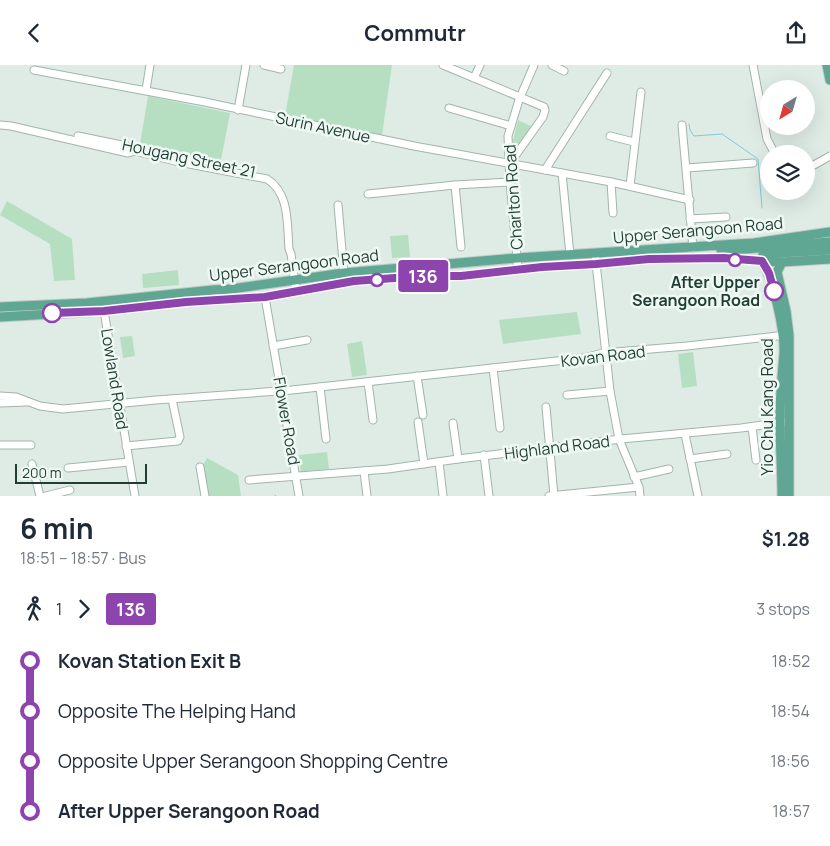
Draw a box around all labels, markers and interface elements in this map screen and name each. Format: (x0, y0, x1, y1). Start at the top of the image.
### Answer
text: Commutr (364, 18, 466, 48)
icon: back (20, 19, 48, 47)
icon: share (782, 19, 810, 47)
north arrow (760, 80, 815, 135)
map controls (760, 80, 815, 200)
street label: Surin Avenue (274, 106, 372, 148)
street label: Hougang Street 21 (120, 133, 258, 183)
street label: Charlton Road (498, 144, 528, 250)
button: layers (760, 145, 815, 200)
street label: Upper Serangoon Road (612, 212, 784, 248)
street label: Upper Serangoon Road (208, 244, 380, 286)
unlabelled marker (728, 253, 742, 267)
line badge: 136 (394, 260, 452, 292)
text: 136 (408, 264, 438, 288)
place label: After Upper Serangoon Road (632, 271, 760, 311)
unlabelled marker (370, 273, 384, 287)
marker: After Upper Serangoon Road (764, 281, 784, 301)
unlabelled marker (42, 303, 62, 323)
street label: Lowland Road (96, 327, 134, 431)
street label: Yio Chu Kang Road (756, 338, 778, 476)
street label: Kovan Road (559, 340, 647, 372)
street label: Flower Road (268, 375, 306, 467)
street label: Highland Road (503, 430, 611, 464)
scale bar (15, 461, 148, 484)
text: 200 m (22, 463, 62, 482)
text: 6 min (20, 509, 94, 547)
text: $1.28 (762, 526, 810, 552)
text: 18:51 – 18:57 · Bus (20, 547, 146, 569)
icon: walk (20, 595, 48, 623)
icon: forward (70, 595, 98, 623)
text: 136 (116, 597, 146, 621)
text: 1 (56, 598, 62, 620)
text: 3 stops (756, 598, 810, 620)
text: Kovan Station Exit B (58, 648, 241, 674)
text: 18:52 (772, 650, 810, 672)
text: Opposite The Helping Hand (58, 698, 296, 724)
text: 18:54 (771, 700, 810, 722)
text: Opposite Upper Serangoon Shopping Centre (58, 748, 448, 774)
text: 18:56 (771, 750, 810, 772)
text: After Upper Serangoon Road (58, 798, 320, 824)
text: 18:57 (772, 800, 810, 822)

